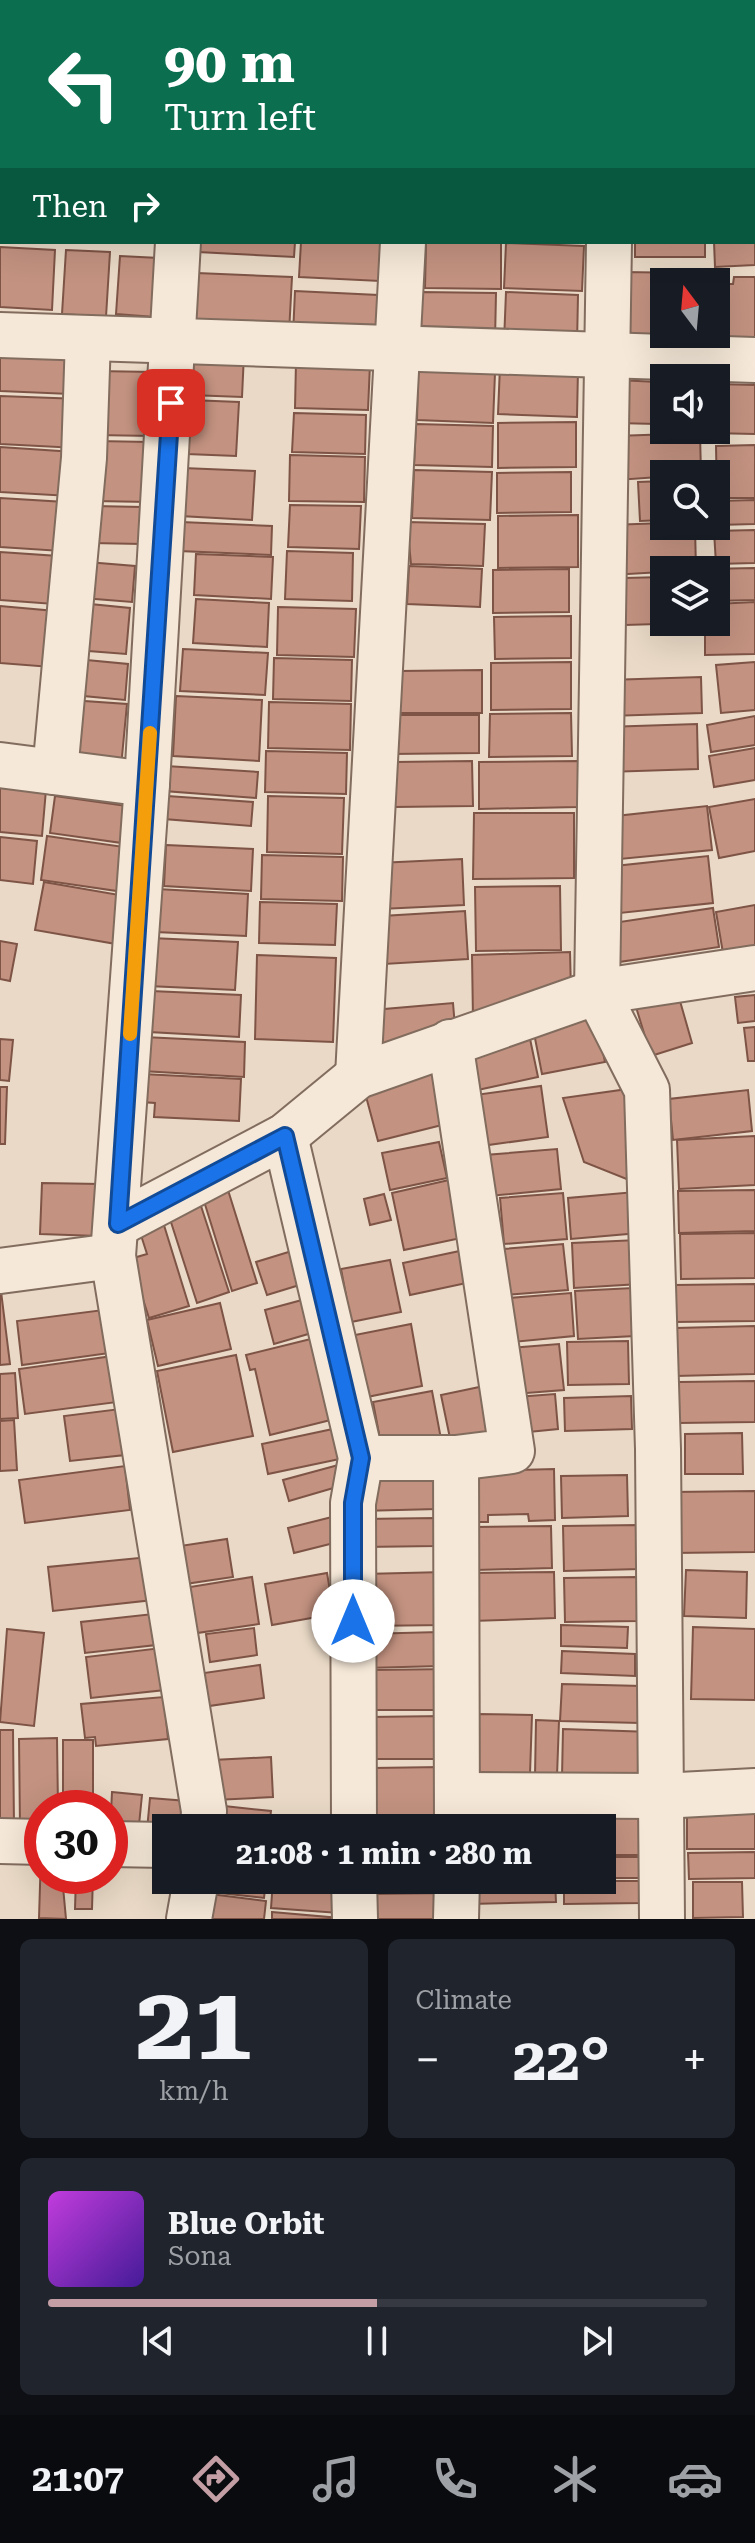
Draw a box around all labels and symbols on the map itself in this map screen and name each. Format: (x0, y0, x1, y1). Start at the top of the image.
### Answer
north arrow (650, 268, 730, 348)
pin (137, 369, 205, 437)
position arrow (311, 1579, 395, 1663)
speed limit sign: 30 (24, 1790, 128, 1894)

